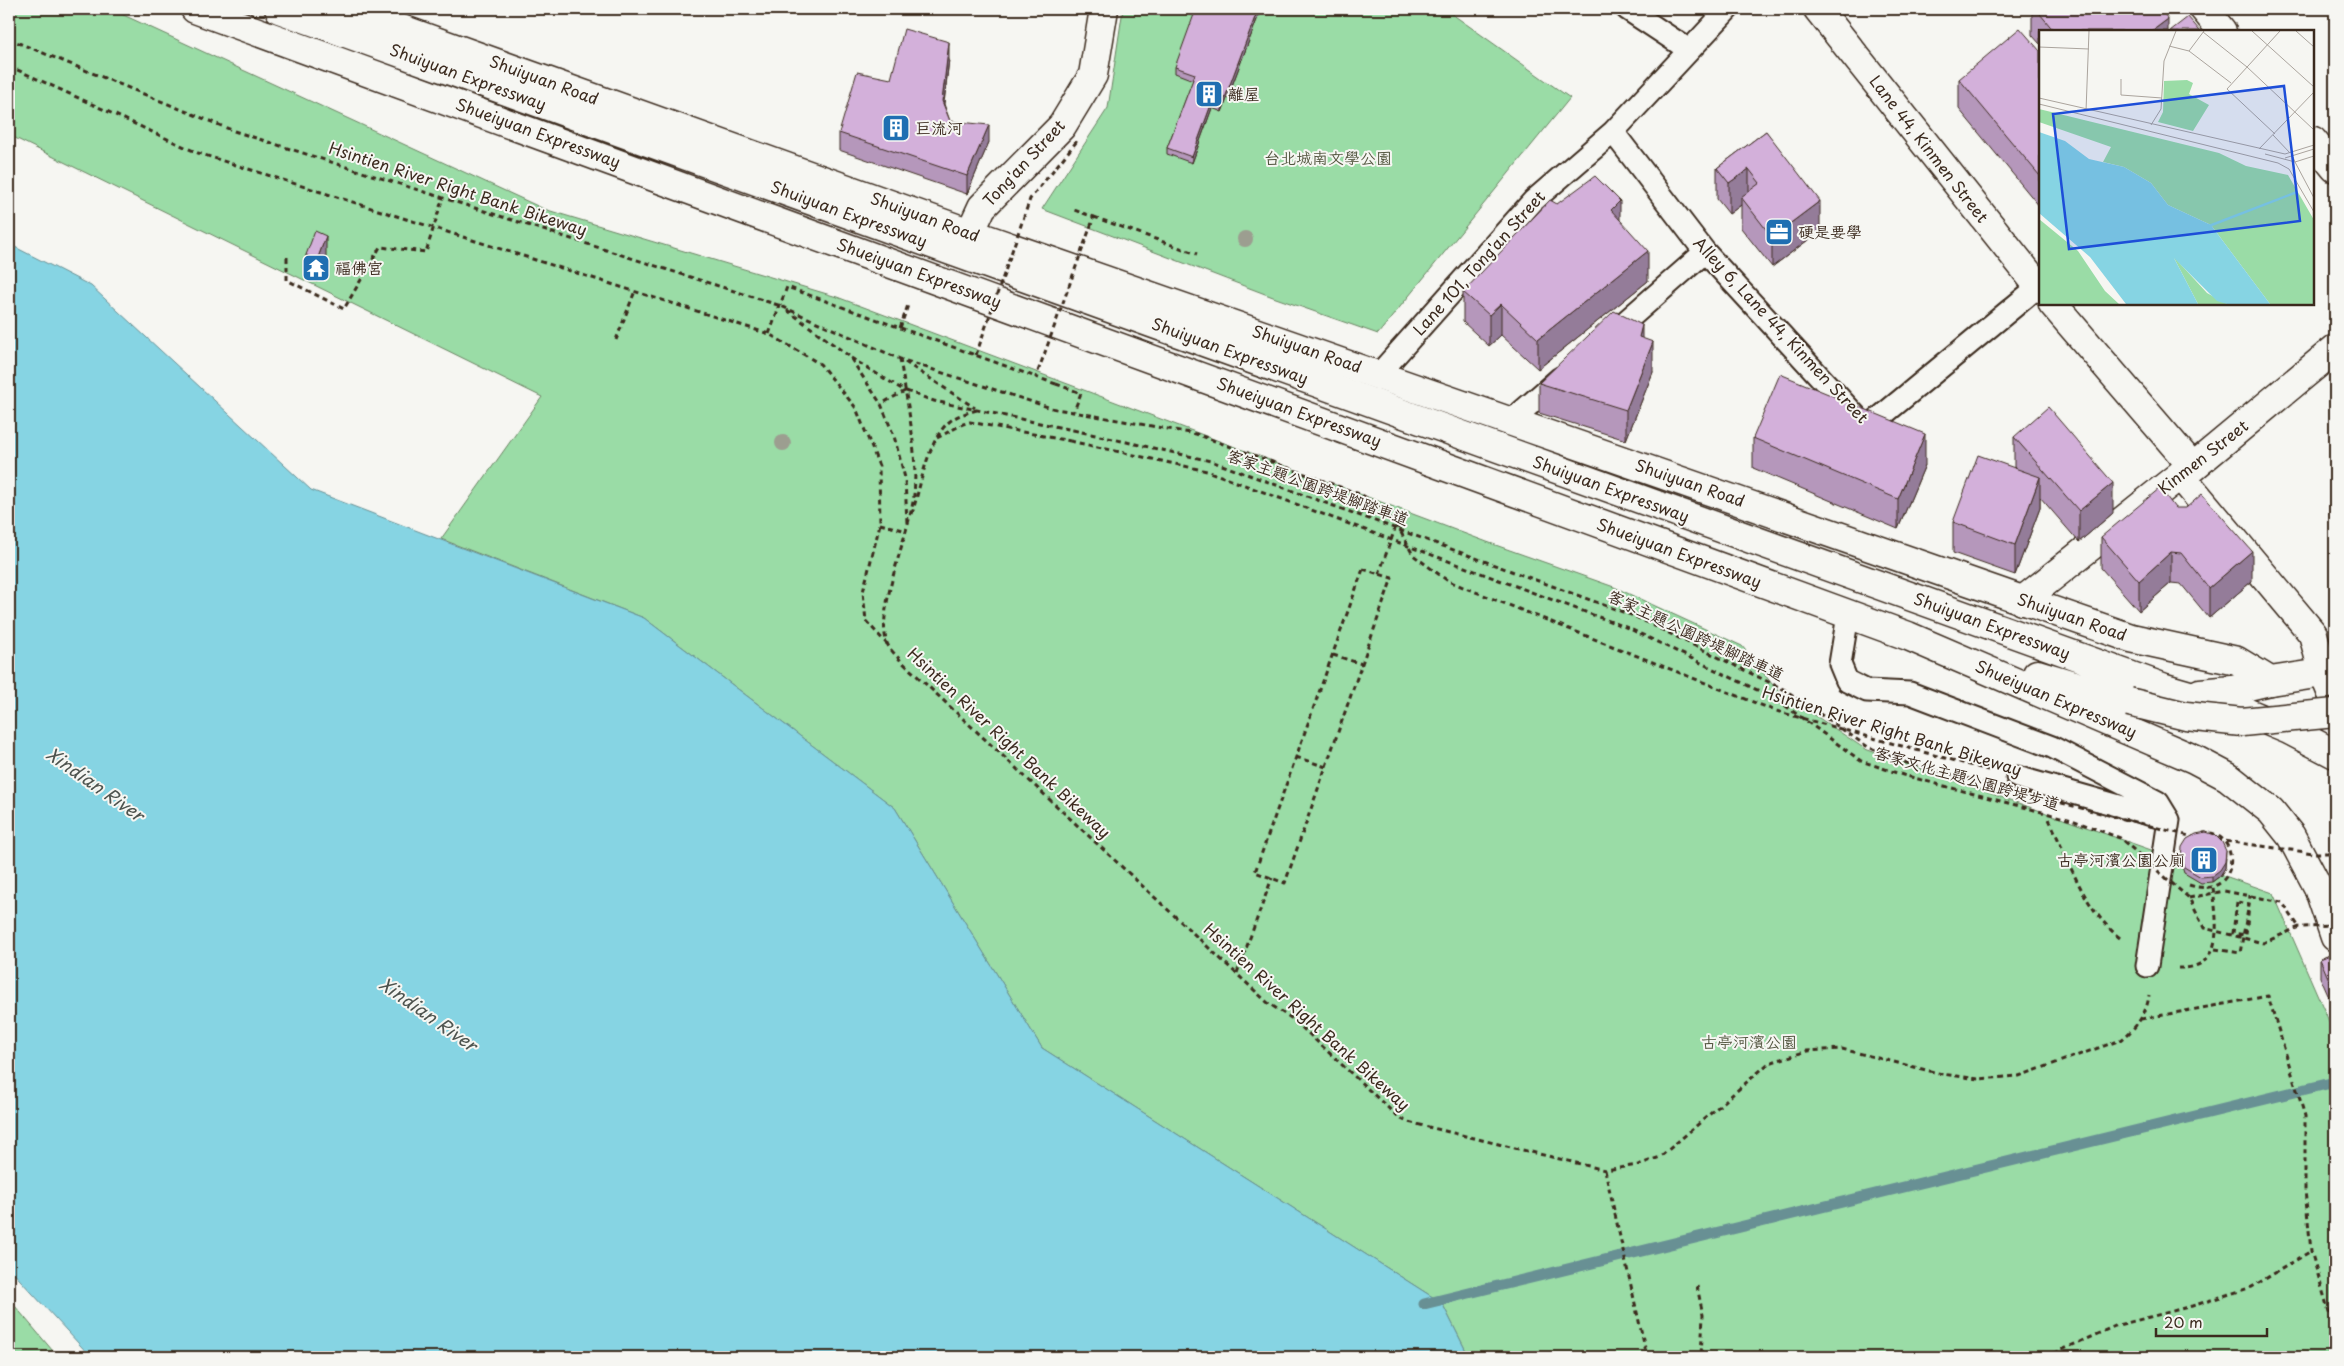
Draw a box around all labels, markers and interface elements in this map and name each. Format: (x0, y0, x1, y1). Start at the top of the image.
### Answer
inset map (2039, 30, 2314, 305)
street label: Shuiyuan Expressway (387, 37, 550, 116)
street label: Shuiyuan Road (486, 48, 602, 110)
street label: Lane 44, Kinmen Street (1865, 70, 1995, 227)
building icon: 離屋 (1194, 79, 1224, 109)
place label: 離屋 (1228, 81, 1260, 105)
street label: Shueiyuan Expressway (453, 91, 624, 173)
building icon: 巨流河 (881, 113, 911, 143)
street label: Tong'an Street (977, 113, 1070, 211)
place label: 巨流河 (915, 115, 963, 139)
street label: Hsintien River Right Bank Bikeway (326, 135, 590, 241)
park label: 台北城南文學公園 (1264, 145, 1392, 169)
street label: Shuiyuan Expressway (768, 174, 931, 253)
street label: Lane 101, Tong'an Street (1407, 184, 1550, 340)
street label: Shuiyuan Road (867, 185, 983, 247)
office icon: 硬是要學 (1764, 217, 1794, 247)
place label: 硬是要學 (1798, 219, 1862, 243)
street label: Shueiyuan Expressway (834, 231, 1005, 313)
street label: Alley 6, Lane 44, Kinmen Street (1689, 231, 1875, 428)
temple icon: 福佛宮 (301, 253, 331, 283)
place label: 福佛宮 (335, 255, 383, 279)
street label: Shuiyuan Expressway (1149, 311, 1312, 390)
street label: Shuiyuan Road (1249, 318, 1365, 378)
street label: Shueiyuan Expressway (1214, 370, 1385, 452)
street label: Kinmen Street (2152, 413, 2253, 499)
street label: 客家主題公園跨堤腳踏車道 (1224, 442, 1413, 530)
street label: Shuiyuan Expressway (1530, 449, 1693, 528)
street label: Shuiyuan Road (1632, 452, 1748, 512)
street label: Shueiyuan Expressway (1594, 511, 1765, 593)
street label: 客家主題公園跨堤腳踏車道 (1604, 583, 1789, 686)
street label: Shuiyuan Expressway (1911, 586, 2074, 665)
street label: Shuiyuan Road (2014, 586, 2130, 646)
street label: Hsintien River Right Bank Bikeway (903, 641, 1117, 843)
street label: Shueiyuan Expressway (1972, 653, 2141, 743)
street label: Hsintien River Right Bank Bikeway (1760, 679, 2025, 781)
street label: 客家文化主題公園跨堤步道 (1872, 739, 2063, 815)
water label: Xindian River (42, 740, 152, 829)
building icon: 古亭河濱公園公廁 (2189, 845, 2219, 875)
place label: 古亭河濱公園公廁 (2057, 847, 2185, 871)
street label: Hsintien River Right Bank Bikeway (1199, 917, 1416, 1116)
water label: Xindian River (375, 970, 485, 1059)
park label: 古亭河濱公園 (1701, 1029, 1797, 1053)
scale bar (2156, 1306, 2268, 1338)
text: 20 m (2164, 1310, 2203, 1333)

